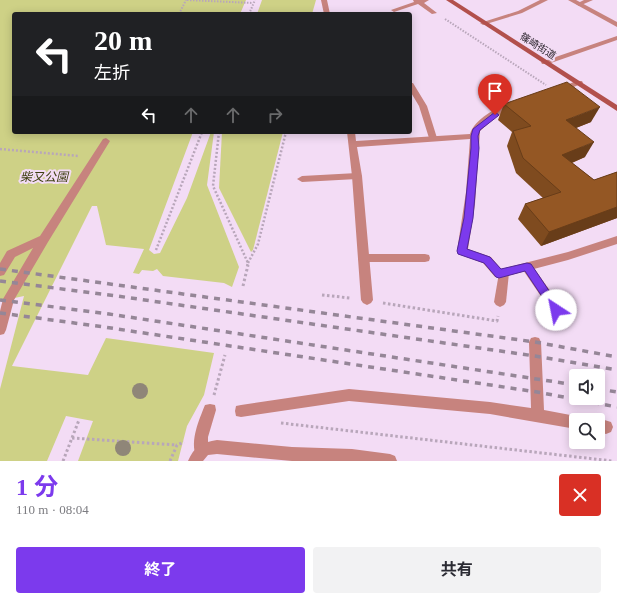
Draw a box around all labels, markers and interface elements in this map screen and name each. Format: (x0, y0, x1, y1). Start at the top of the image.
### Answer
text: 20 m (94, 25, 152, 56)
icon: left (28, 28, 80, 80)
street label: 篠崎街道 (518, 31, 558, 61)
text: 左折 (94, 63, 130, 83)
pin (478, 74, 512, 115)
icon: arrive (484, 80, 506, 102)
icon: left (138, 104, 160, 126)
icon: ahead (180, 104, 202, 126)
icon: ahead (222, 104, 244, 126)
icon: right (264, 104, 286, 126)
park label: 柴又公園 (20, 170, 70, 184)
position arrow (535, 289, 577, 331)
map controls (569, 369, 605, 449)
button: sound (569, 369, 605, 405)
button: search (569, 413, 605, 449)
text: 1 分 (16, 474, 58, 500)
button: close (559, 474, 601, 516)
text: 110 m · 08:04 (16, 502, 89, 517)
button: 終了 (16, 547, 305, 593)
button: 共有 (313, 547, 601, 593)

